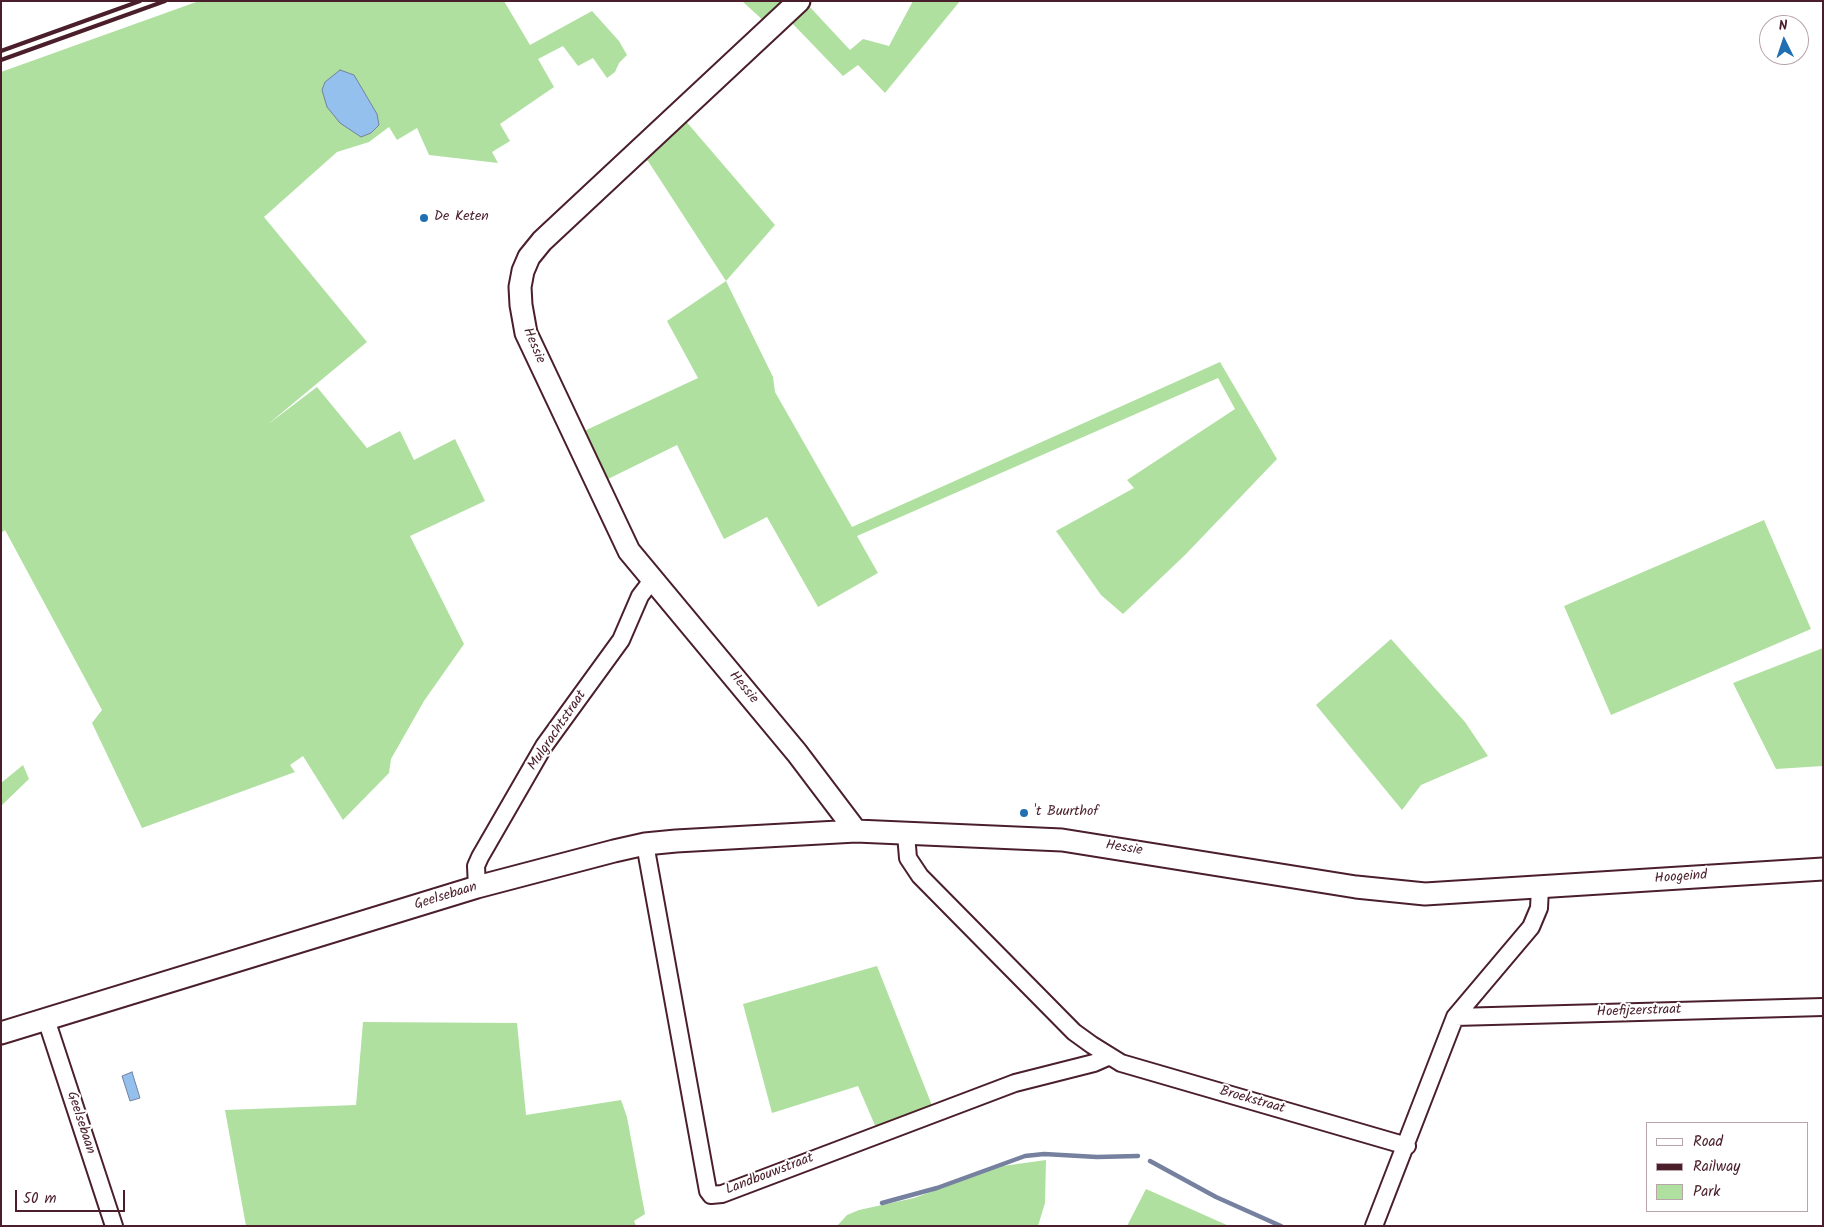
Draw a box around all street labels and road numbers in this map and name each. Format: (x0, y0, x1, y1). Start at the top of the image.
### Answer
street label: Hessie (518, 326, 548, 366)
street label: Hessie (725, 668, 761, 708)
street label: Mulgrachtstraat (525, 688, 591, 774)
street label: Hessie (1104, 838, 1144, 860)
street label: Hoogeind (1654, 868, 1708, 888)
street label: Geelsebaan (413, 879, 479, 915)
street label: Hoefijzerstraat (1596, 1002, 1682, 1022)
street label: Broekstraat (1217, 1084, 1287, 1118)
street label: Geelsebaan (62, 1090, 98, 1156)
street label: Landbouwstraat (724, 1150, 816, 1200)

